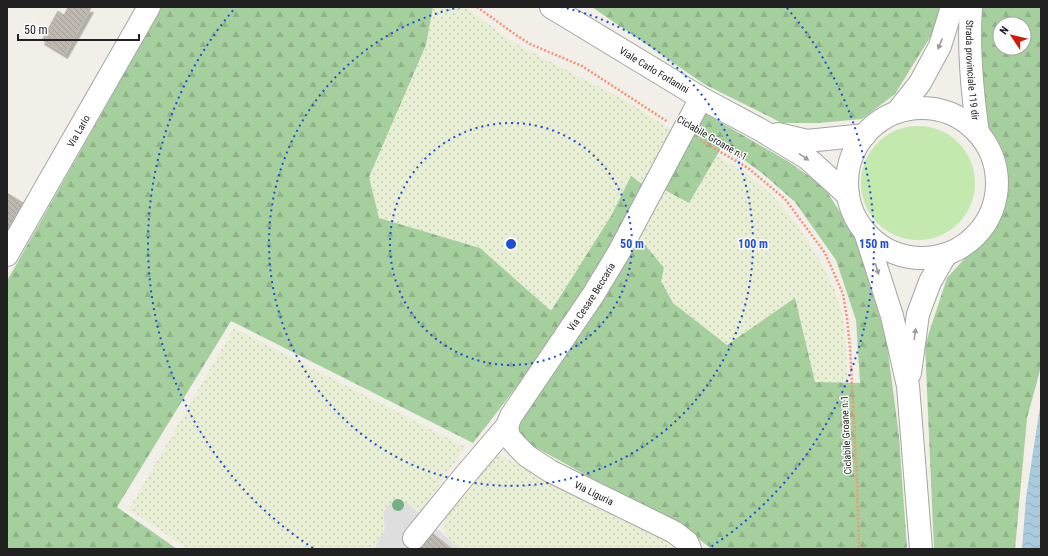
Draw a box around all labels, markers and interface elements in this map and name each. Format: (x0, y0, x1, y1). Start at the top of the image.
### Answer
scale bar (18, 16, 139, 42)
north arrow (992, 16, 1032, 56)
street label: Strada provinciale 119 dir (964, 20, 982, 121)
text: 50 m (24, 23, 48, 37)
text: N (997, 24, 1012, 37)
one-way arrow (936, 38, 942, 50)
street label: Viale Carlo Forlanini (618, 44, 691, 95)
street label: Via Lario (65, 113, 92, 149)
street label: Ciclabile Groane n.1 (675, 113, 749, 163)
one-way arrow (799, 153, 809, 161)
centre of rings (504, 237, 518, 251)
text: 50 m (620, 237, 644, 251)
text: 100 m (738, 237, 768, 251)
text: 150 m (859, 237, 889, 251)
street label: Via Cesare Beccaria (565, 260, 617, 333)
one-way arrow (874, 264, 880, 276)
one-way arrow (912, 327, 918, 340)
street label: Ciclabile Groane n.1 (838, 395, 854, 475)
street label: Via Liguria (573, 479, 616, 507)

